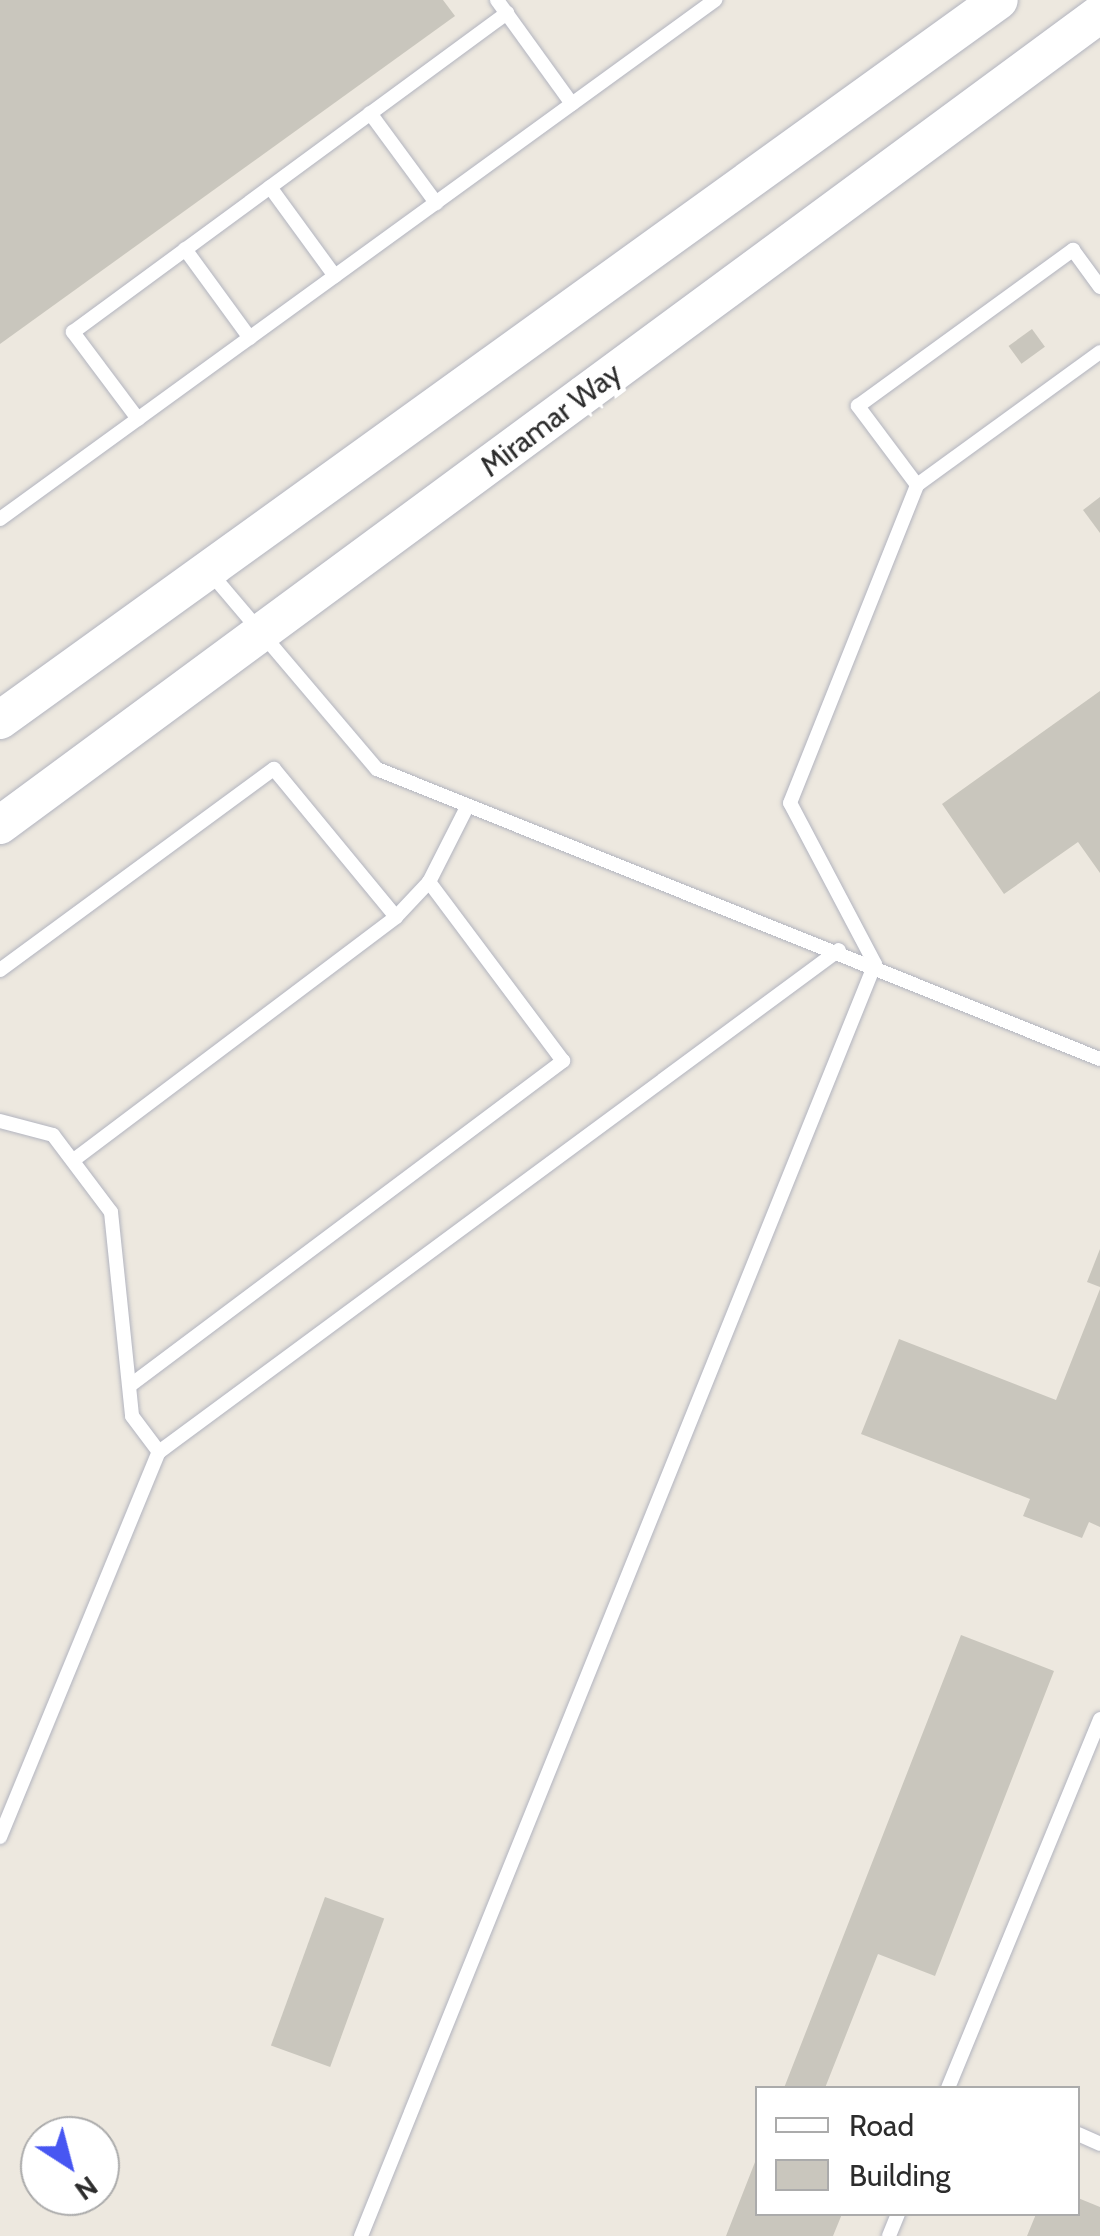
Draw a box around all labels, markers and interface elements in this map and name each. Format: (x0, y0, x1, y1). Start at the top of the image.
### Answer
street label: Miramar Way (473, 355, 629, 485)
legend (755, 2086, 1080, 2216)
text: Road (849, 2107, 914, 2144)
north arrow (20, 2116, 120, 2216)
text: Building (849, 2157, 951, 2194)
text: N (68, 2169, 104, 2208)

